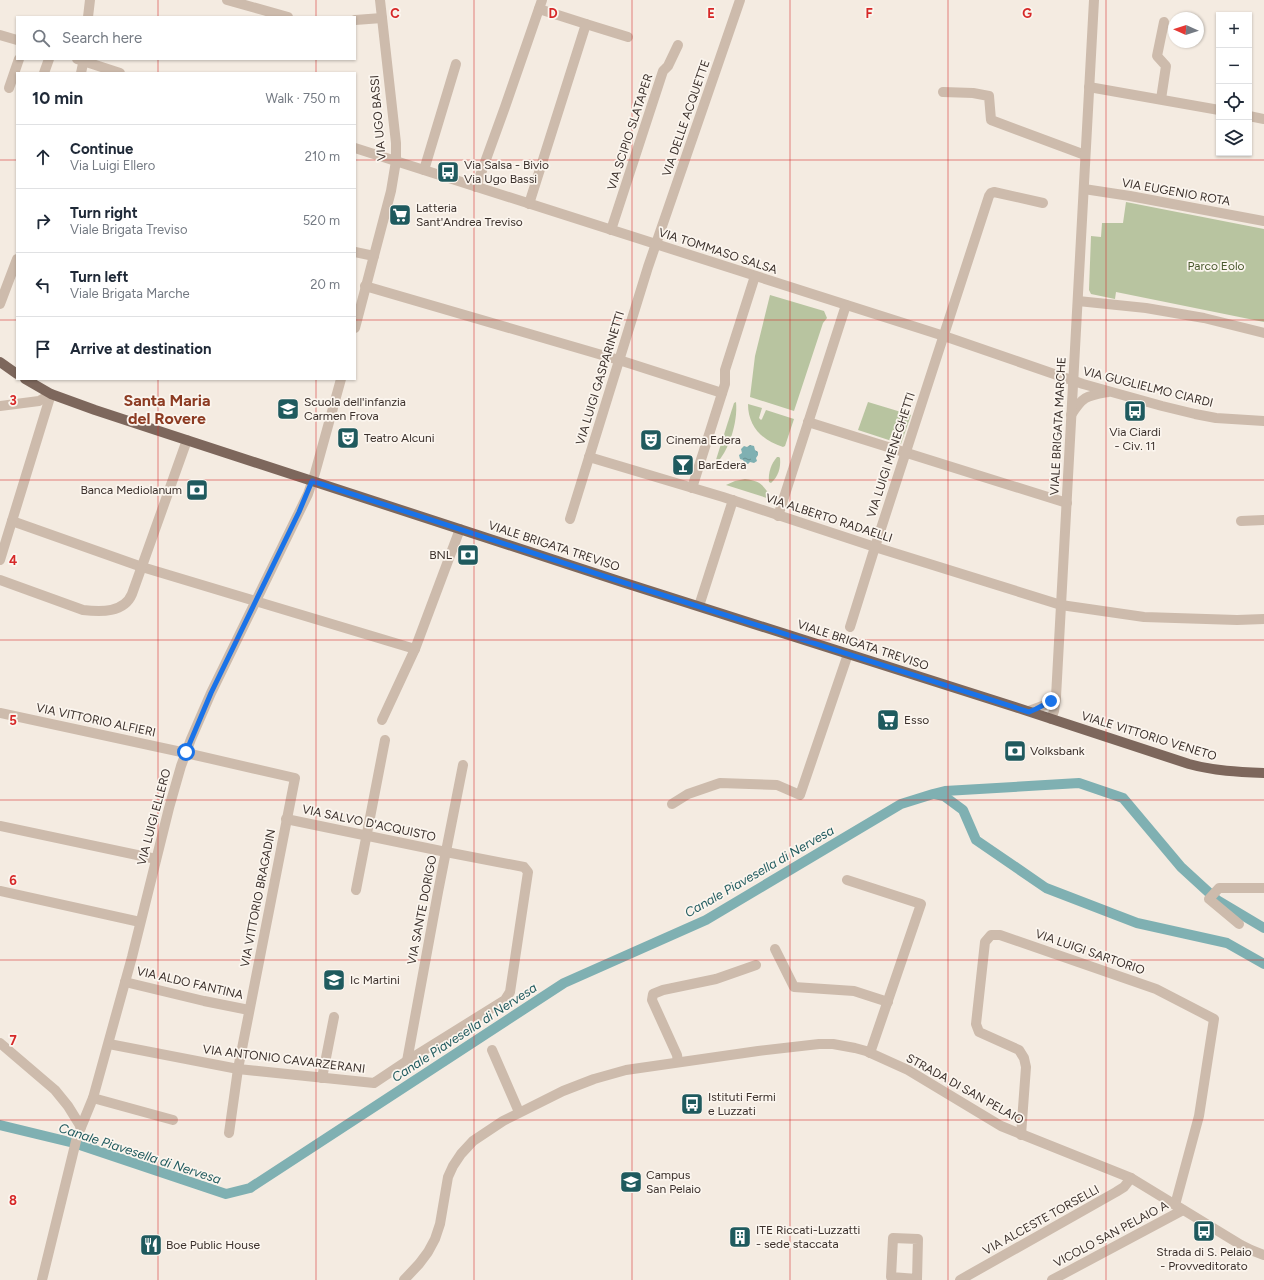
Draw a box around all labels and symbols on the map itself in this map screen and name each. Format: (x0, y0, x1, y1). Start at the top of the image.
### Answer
text: C (390, 6, 400, 21)
text: D (548, 6, 558, 21)
text: E (707, 6, 715, 21)
text: F (865, 6, 873, 21)
text: G (1022, 6, 1032, 21)
north arrow (1168, 12, 1204, 48)
street label: VIA DELLE ACQUETTE (659, 58, 713, 178)
street label: VIA SCIPIO SLATAPER (605, 72, 655, 192)
street label: VIA UGO BASSI (367, 75, 389, 161)
place label: Via Salsa - Bivio Via Ugo Bassi (464, 158, 549, 186)
bus stop icon: Via Salsa - Bivio Via Ugo Bassi (435, 159, 461, 185)
street label: VIA EUGENIO ROTA (1121, 176, 1231, 208)
place label: Latteria Sant'Andrea Treviso (416, 201, 523, 229)
supermarket icon: Latteria Sant'Andrea Treviso (387, 202, 413, 228)
street label: VIA TOMMASO SALSA (657, 225, 779, 277)
park label: Parco Eolo (1187, 259, 1245, 273)
street label: VIA LUIGI GASPARINETTI (573, 309, 627, 447)
street label: VIALE BRIGATA MARCHE (1047, 356, 1069, 496)
street label: VIA GUGLIELMO CIARDI (1081, 364, 1215, 410)
street label: VIA LUIGI MENEGHETTI (864, 390, 918, 520)
district label: Santa Maria del Rovere (124, 391, 210, 428)
text: 3 (9, 393, 17, 408)
place label: Scuola dell'infanzia Carmen Frova (304, 395, 406, 423)
school or university icon: Scuola dell'infanzia Carmen Frova (275, 396, 301, 422)
bus stop icon: Via Ciardi - Civ. 11 (1122, 398, 1148, 424)
theatre icon: Teatro Alcuni (335, 425, 361, 451)
place label: Via Ciardi - Civ. 11 (1109, 425, 1161, 453)
theatre icon: Cinema Edera (638, 427, 664, 453)
place label: Teatro Alcuni (364, 431, 435, 445)
place label: Cinema Edera (666, 433, 741, 447)
bar icon: BarEdera (670, 452, 696, 478)
place label: BarEdera (698, 458, 746, 472)
bank icon: Banca Mediolanum (184, 477, 210, 503)
place label: Banca Mediolanum (80, 483, 182, 497)
street label: VIA ALBERTO RADAELLI (764, 491, 894, 545)
street label: VIALE BRIGATA TREVISO (486, 518, 622, 574)
bank icon: BNL (455, 542, 481, 568)
place label: BNL (429, 548, 453, 562)
text: 4 (9, 553, 17, 568)
street label: VIALE BRIGATA TREVISO (795, 617, 931, 673)
route end (1042, 692, 1060, 710)
street label: VIA VITTORIO ALFIERI (35, 700, 157, 740)
supermarket icon: Esso (875, 707, 901, 733)
street label: VIALE VITTORIO VENETO (1080, 709, 1218, 763)
text: 5 (9, 713, 17, 728)
place label: Esso (904, 713, 929, 727)
bank icon: Volksbank (1002, 738, 1028, 764)
route start (177, 743, 195, 761)
place label: Volksbank (1030, 744, 1085, 758)
street label: VIA LUIGI ELLERO (134, 767, 174, 867)
street label: VIA SALVO D'ACQUISTO (301, 802, 437, 844)
water label: Canale Piavesella di Nervesa (682, 822, 837, 920)
street label: VIA VITTORIO BRAGADIN (238, 828, 278, 968)
street label: VIA SANTE DORIGO (405, 854, 439, 966)
text: 6 (9, 873, 17, 888)
street label: VIA LUIGI SARTORIO (1033, 927, 1147, 977)
street label: VIA ALDO FANTINA (135, 964, 245, 1002)
school or university icon: Ic Martini (321, 967, 347, 993)
place label: Ic Martini (350, 973, 400, 987)
water label: Canale Piavesella di Nervesa (389, 980, 540, 1085)
text: 7 (9, 1033, 17, 1048)
street label: VIA ANTONIO CAVARZERANI (202, 1042, 366, 1076)
street label: STRADA DI SAN PELAIO (904, 1051, 1026, 1127)
place label: Istituti Fermi e Luzzati (708, 1090, 776, 1118)
bus stop icon: Istituti Fermi e Luzzati (679, 1091, 705, 1117)
water label: Canale Piavesella di Nervesa (57, 1120, 223, 1187)
place label: Campus San Pelaio (646, 1168, 701, 1196)
school or university icon: Campus San Pelaio (618, 1169, 644, 1195)
street label: VIA ALCESTE TORSELLI (981, 1182, 1101, 1258)
text: 8 (9, 1193, 17, 1208)
street label: VICOLO SAN PELAIO A (1051, 1198, 1171, 1270)
bus stop icon: Strada di S. Pelaio - Provveditorato (1191, 1218, 1217, 1244)
place label: ITE Riccati-Luzzatti - sede staccata (756, 1223, 860, 1251)
building icon: ITE Riccati-Luzzatti - sede staccata (727, 1224, 753, 1250)
restaurant icon: Boe Public House (138, 1232, 164, 1258)
place label: Boe Public House (166, 1238, 261, 1252)
place label: Strada di S. Pelaio - Provveditorato (1156, 1245, 1252, 1273)

